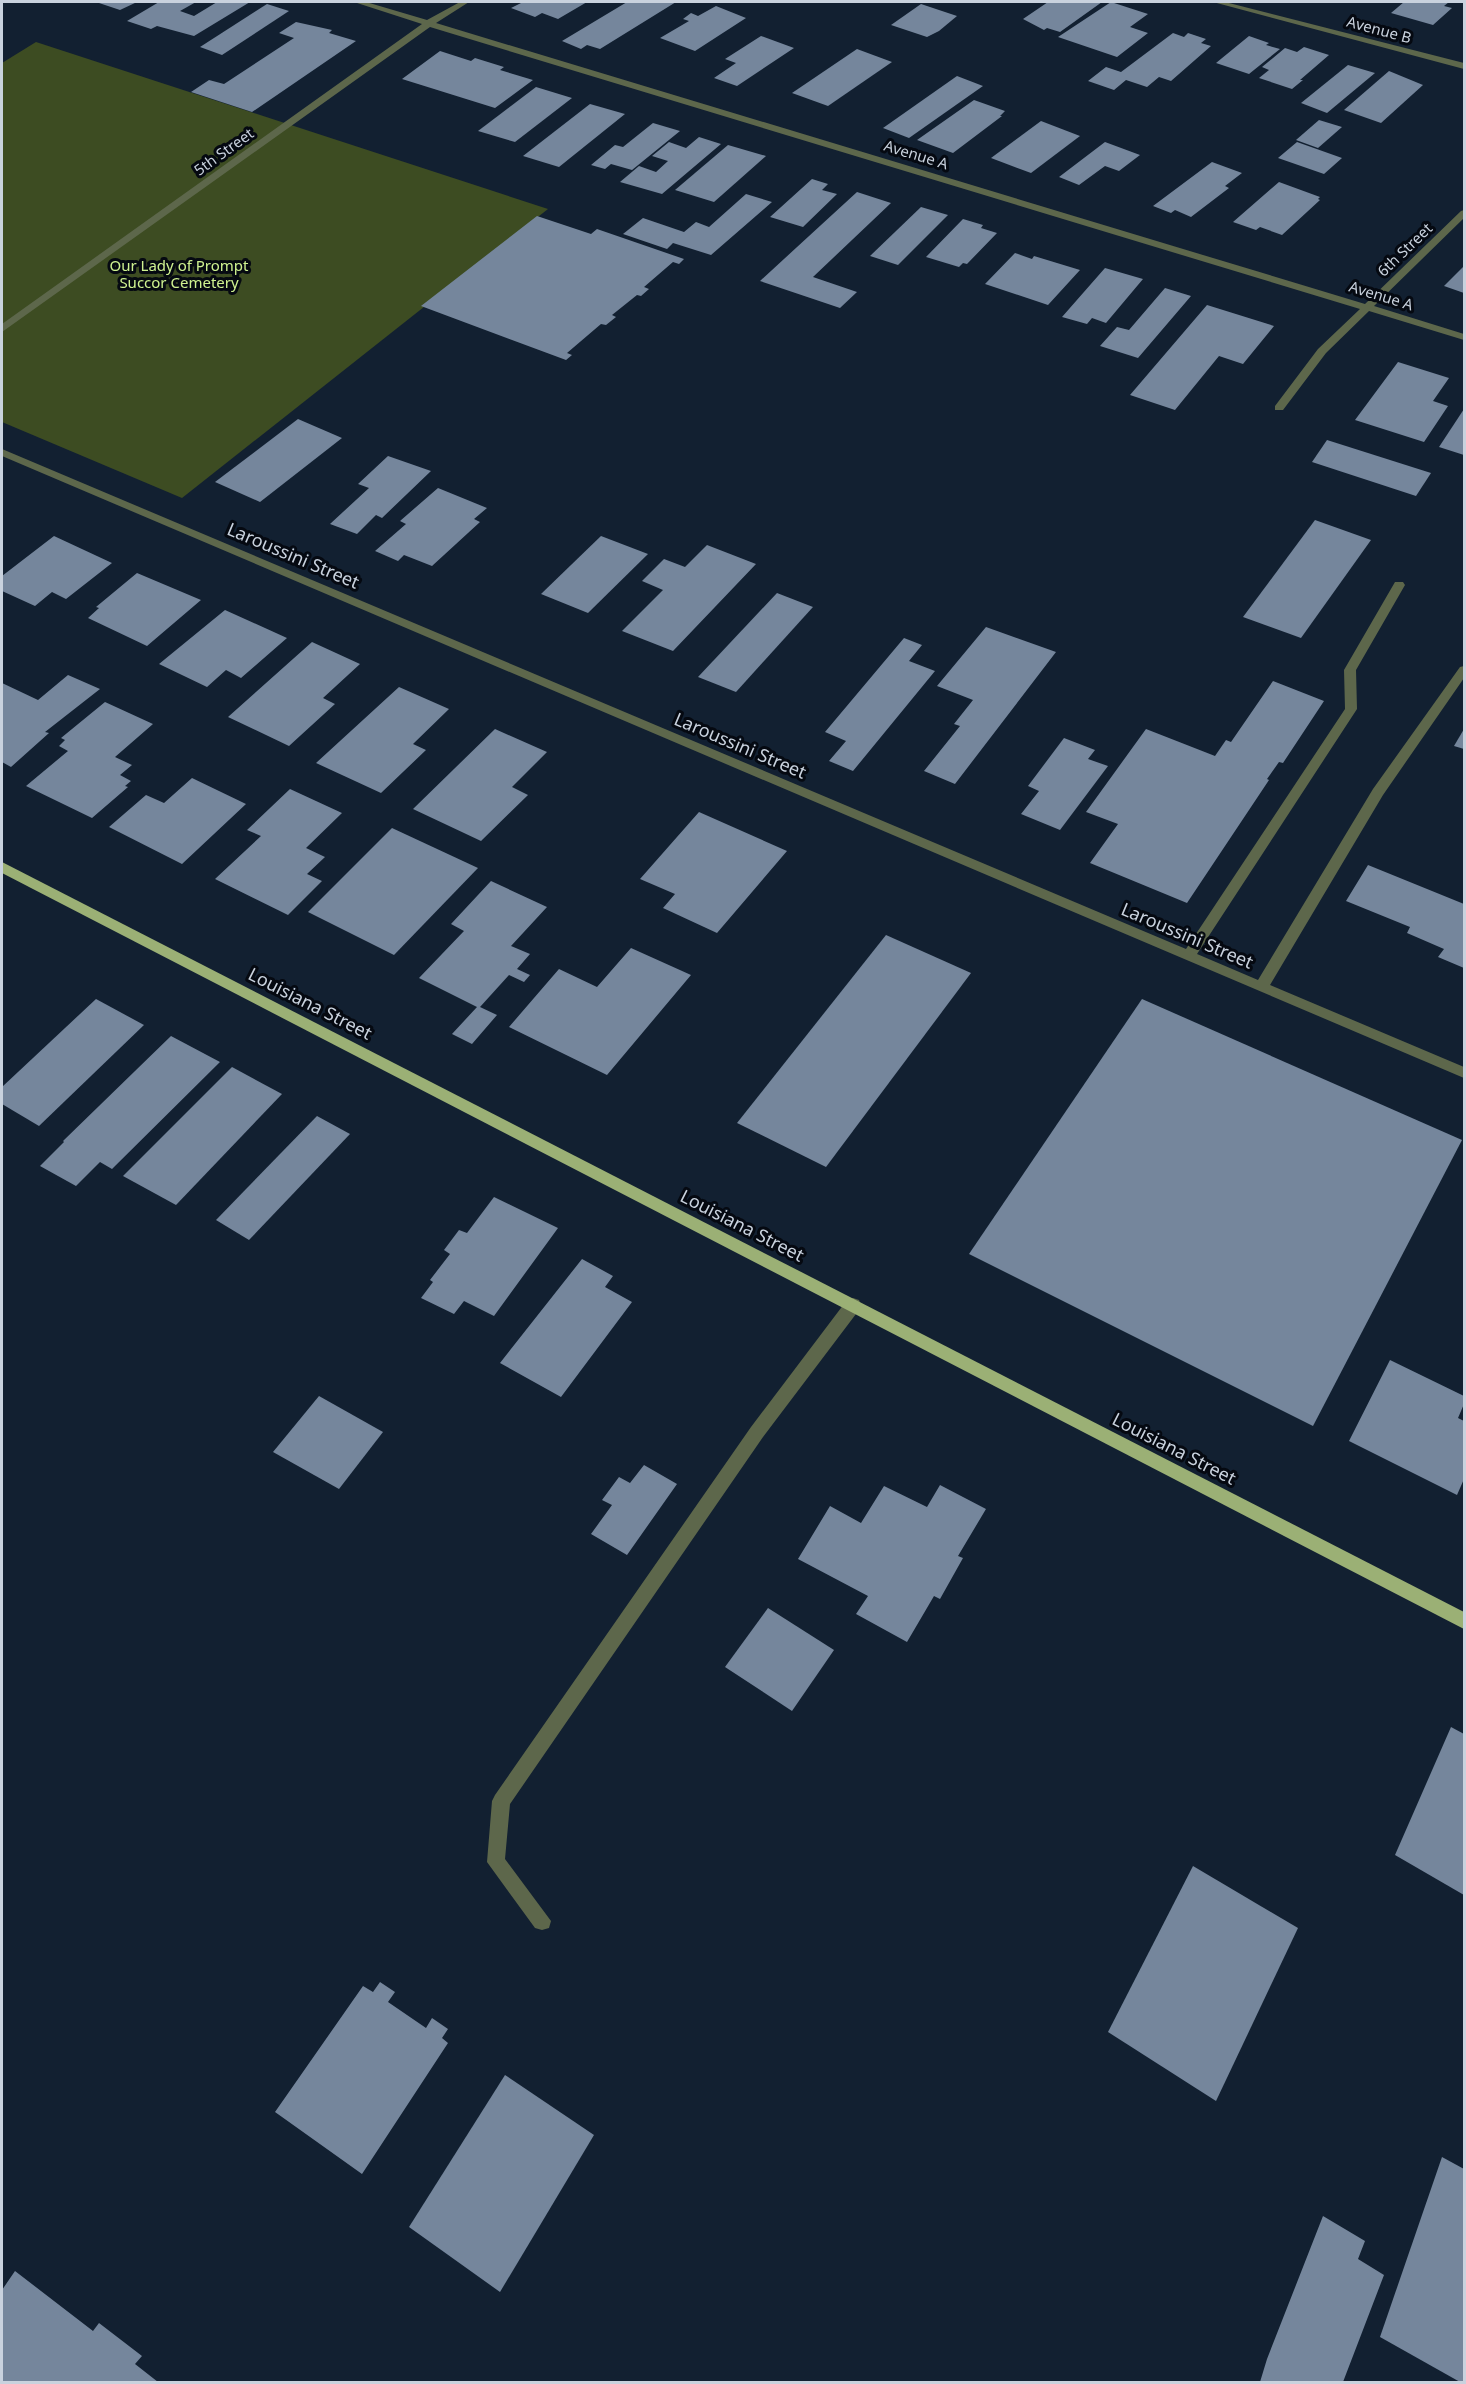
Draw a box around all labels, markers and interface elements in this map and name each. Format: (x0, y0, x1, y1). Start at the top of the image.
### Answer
street label: Avenue B (1345, 11, 1414, 47)
street label: 5th Street (190, 122, 258, 180)
street label: Avenue A (882, 135, 951, 173)
street label: 6th Street (1373, 218, 1437, 280)
park label: Our Lady of Prompt Succor Cemetery (110, 255, 249, 292)
street label: Avenue A (1347, 276, 1416, 314)
street label: Laroussini Street (224, 516, 364, 594)
street label: Laroussini Street (671, 706, 811, 784)
street label: Laroussini Street (1118, 896, 1258, 974)
street label: Louisiana Street (245, 962, 377, 1045)
street label: Louisiana Street (677, 1184, 809, 1267)
street label: Louisiana Street (1109, 1407, 1241, 1490)

